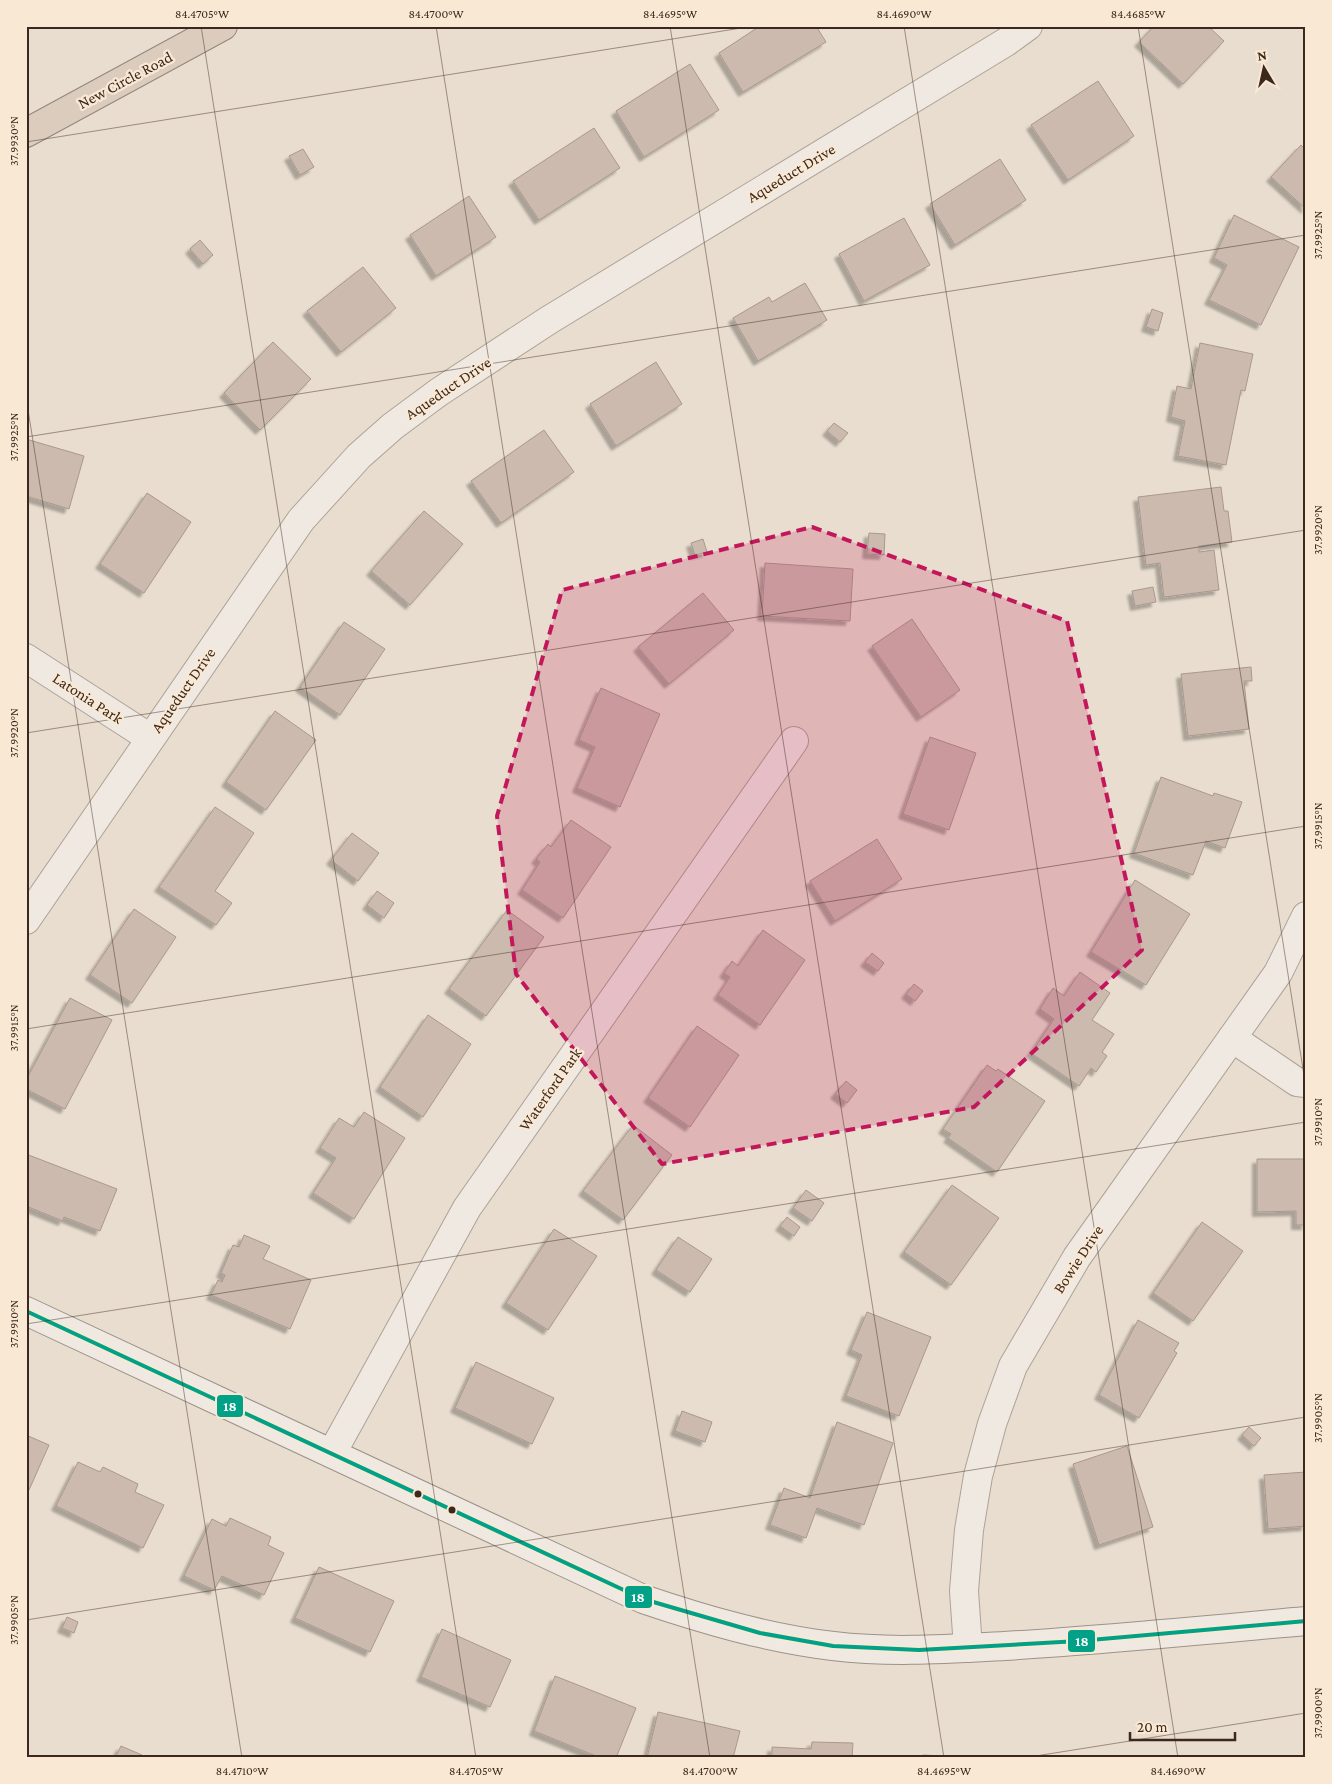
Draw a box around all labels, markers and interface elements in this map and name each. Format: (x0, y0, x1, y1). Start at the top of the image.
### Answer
text: 84.4705°W (175, 7, 229, 21)
text: 84.4700°W (408, 7, 464, 21)
text: 84.4695°W (643, 7, 697, 21)
text: 84.4690°W (876, 7, 932, 21)
text: 84.4685°W (1111, 7, 1165, 21)
north arrow (1240, 42, 1290, 92)
text: N (1256, 46, 1268, 64)
street label: New Circle Road (75, 48, 176, 112)
text: 37.9930°N (7, 116, 21, 166)
street label: Aqueduct Drive (744, 140, 839, 207)
text: 37.9925°N (1311, 211, 1325, 259)
street label: Aqueduct Drive (402, 353, 495, 424)
text: 37.9925°N (7, 413, 21, 461)
text: 37.9920°N (1311, 505, 1325, 555)
street label: Aqueduct Drive (148, 644, 219, 736)
street label: Latonia Park (50, 669, 127, 727)
text: 37.9920°N (7, 708, 21, 758)
text: 37.9915°N (1311, 802, 1325, 850)
text: 37.9915°N (7, 1004, 21, 1052)
street label: Waterford Park (515, 1044, 585, 1134)
text: 37.9910°N (1311, 1098, 1325, 1146)
street label: Bowie Drive (1050, 1222, 1106, 1296)
text: 37.9910°N (7, 1300, 21, 1348)
text: 37.9905°N (1311, 1393, 1325, 1443)
line badge: 18 (216, 1394, 244, 1418)
text: 18 (223, 1398, 237, 1414)
unlabelled marker (413, 1489, 423, 1499)
unlabelled marker (447, 1505, 457, 1515)
line badge: 18 (624, 1585, 653, 1609)
text: 18 (631, 1589, 645, 1605)
text: 37.9905°N (7, 1595, 21, 1645)
line badge: 18 (1067, 1629, 1096, 1653)
text: 18 (1075, 1633, 1089, 1649)
text: 37.9900°N (1311, 1687, 1325, 1739)
scale bar (1130, 1709, 1234, 1741)
text: 20 m (1137, 1719, 1168, 1735)
text: 84.4710°W (216, 1764, 268, 1778)
text: 84.4705°W (449, 1764, 503, 1778)
text: 84.4700°W (682, 1764, 738, 1778)
text: 84.4695°W (917, 1764, 971, 1778)
text: 84.4690°W (1150, 1764, 1206, 1778)

